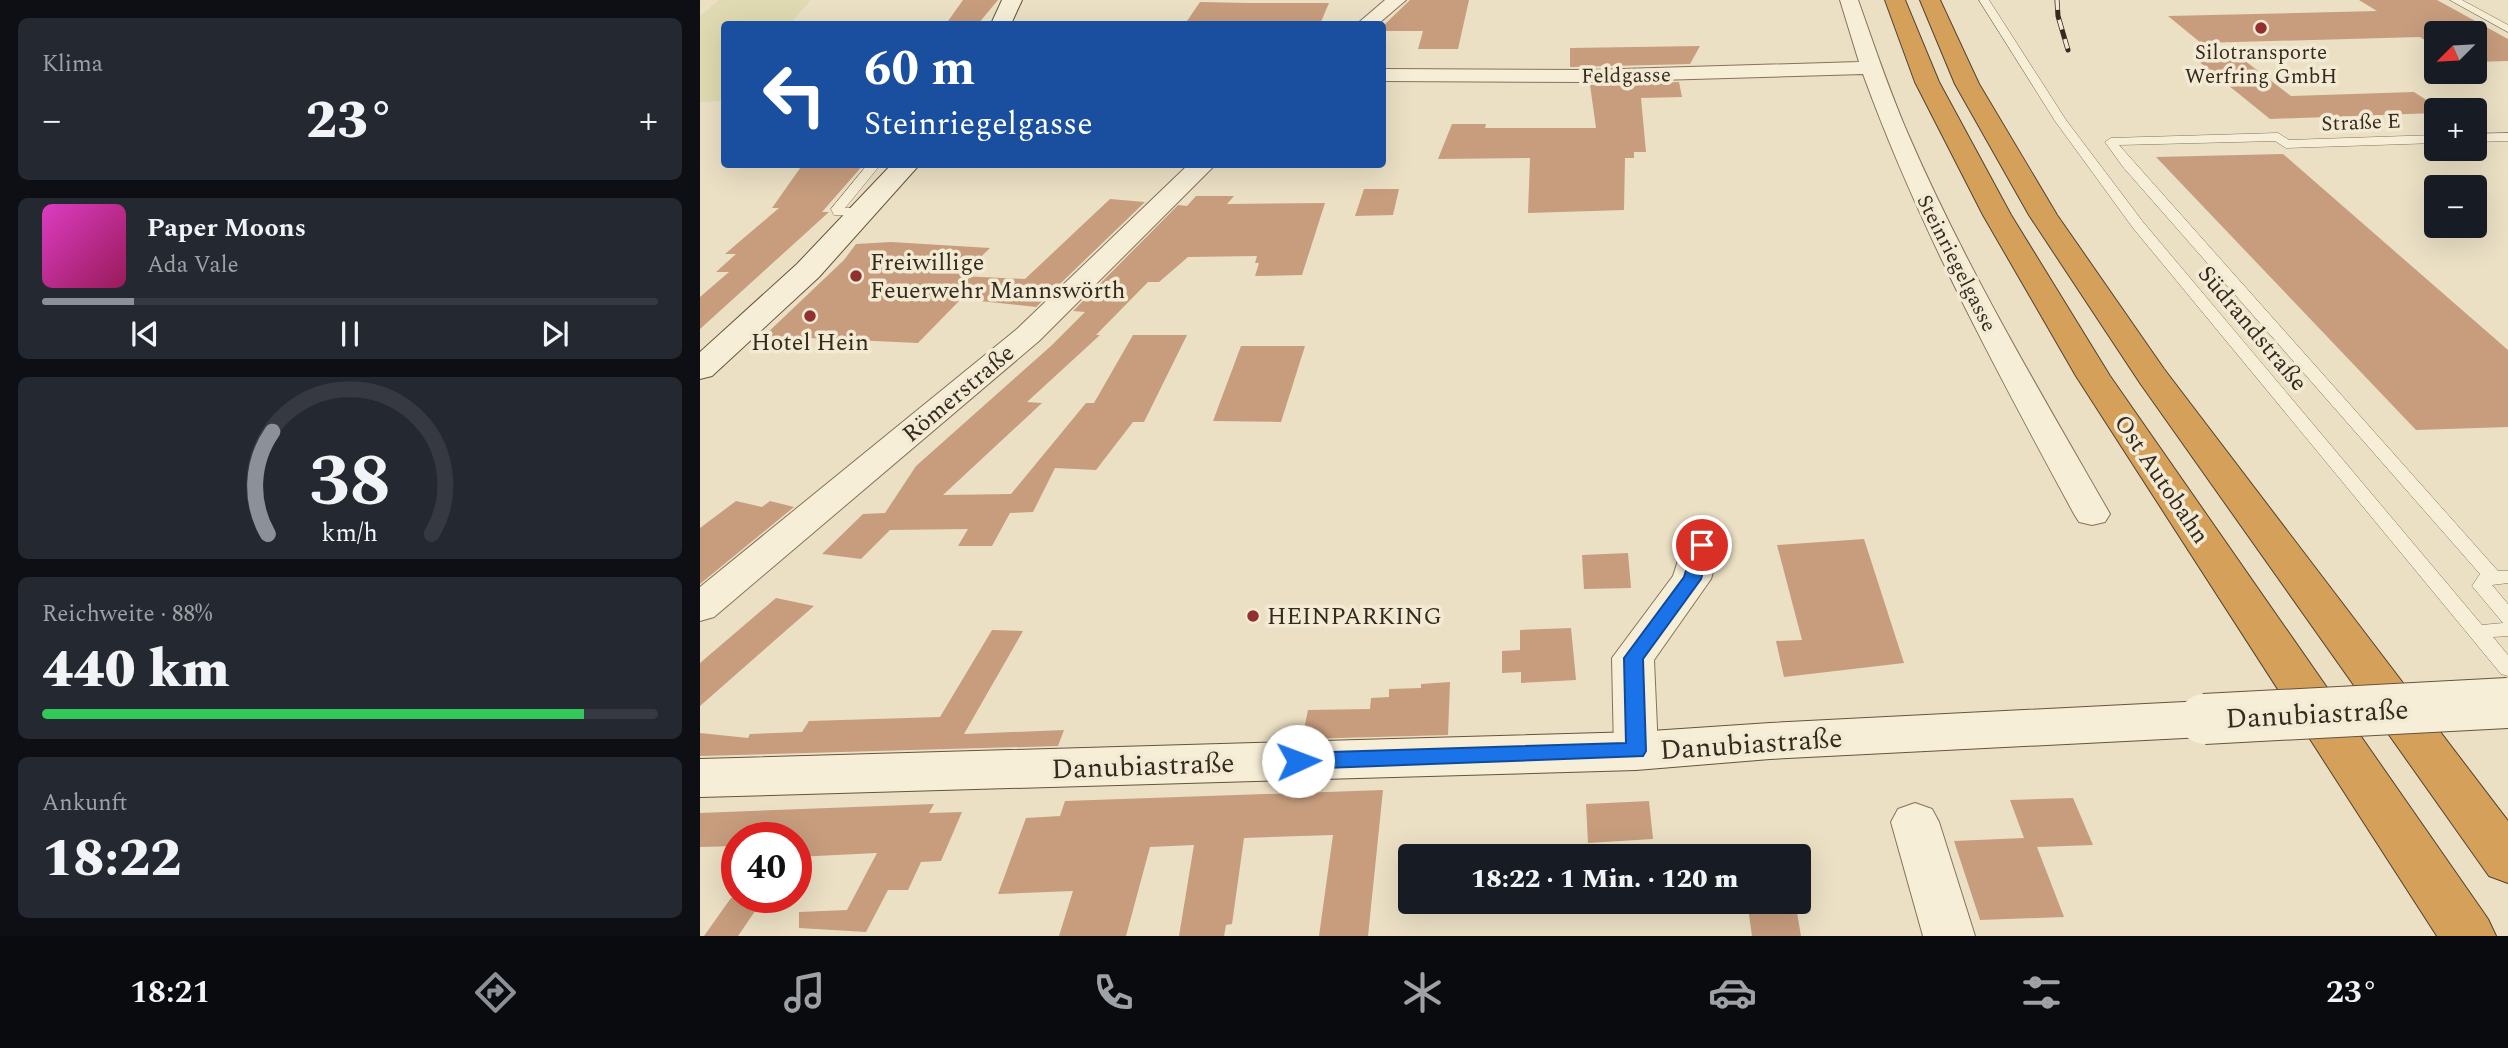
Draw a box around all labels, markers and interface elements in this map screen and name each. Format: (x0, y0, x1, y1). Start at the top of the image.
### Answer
marker: Silotransporte Werfring GmbH (2253, 20, 2269, 36)
north arrow (2424, 21, 2487, 84)
map controls (2424, 21, 2487, 238)
text: 60 m (864, 32, 975, 107)
place label: Silotransporte Werfring GmbH (2185, 37, 2337, 93)
text: Klima (42, 47, 103, 82)
icon: left (749, 49, 840, 140)
street label: Feldgasse (1581, 59, 1671, 93)
text: 23° (306, 82, 394, 161)
text: − (42, 92, 61, 150)
text: + (639, 92, 658, 150)
button: + (2424, 98, 2487, 161)
text: Steinriegelgasse (864, 100, 1093, 149)
street label: Straße E (2321, 106, 2401, 140)
button: − (2424, 175, 2487, 238)
street label: Steinriegelgasse (1908, 189, 2004, 338)
text: Paper Moons (147, 208, 306, 248)
place label: Freiwillige Feuerwehr Mannswörth (870, 245, 1126, 309)
text: Ada Vale (147, 248, 239, 283)
street label: Südrandstraße (2189, 258, 2316, 400)
marker: Freiwillige Feuerwehr Mannswörth (848, 268, 864, 284)
marker: Hotel Hein (802, 308, 818, 324)
icon: previous (126, 315, 164, 353)
icon: pause (331, 315, 369, 353)
icon: next (536, 315, 574, 353)
place label: Hotel Hein (751, 325, 869, 361)
street label: Römerstraße (895, 336, 1023, 452)
street label: Ost Autobahn (2104, 408, 2218, 552)
text: 38 (309, 427, 391, 538)
text: km/h (322, 515, 378, 553)
pin (1672, 515, 1732, 575)
icon: arrive (1683, 526, 1721, 564)
text: Reichweite · 88% (42, 597, 212, 632)
place label: HEINPARKING (1267, 599, 1442, 635)
marker: HEINPARKING (1245, 608, 1261, 624)
text: 440 km (42, 631, 230, 710)
street label: Danubiastraße (2225, 688, 2410, 741)
street label: Danubiastraße (1658, 717, 1844, 772)
position arrow (1261, 724, 1335, 798)
street label: Danubiastraße (1051, 742, 1235, 791)
text: Ankunft (42, 786, 127, 821)
text: 18:22 (42, 820, 181, 899)
speed limit sign: 40 (721, 822, 812, 913)
text: 18:22 · 1 Min. · 120 m (1471, 859, 1738, 899)
text: 18:21 (130, 968, 210, 1017)
icon: directions (471, 968, 520, 1017)
icon: music (780, 968, 829, 1017)
icon: phone (1089, 968, 1138, 1017)
icon: climate (1398, 968, 1447, 1017)
icon: car (1708, 968, 1757, 1017)
icon: filters (2017, 968, 2066, 1017)
text: 23° (2326, 968, 2378, 1017)

